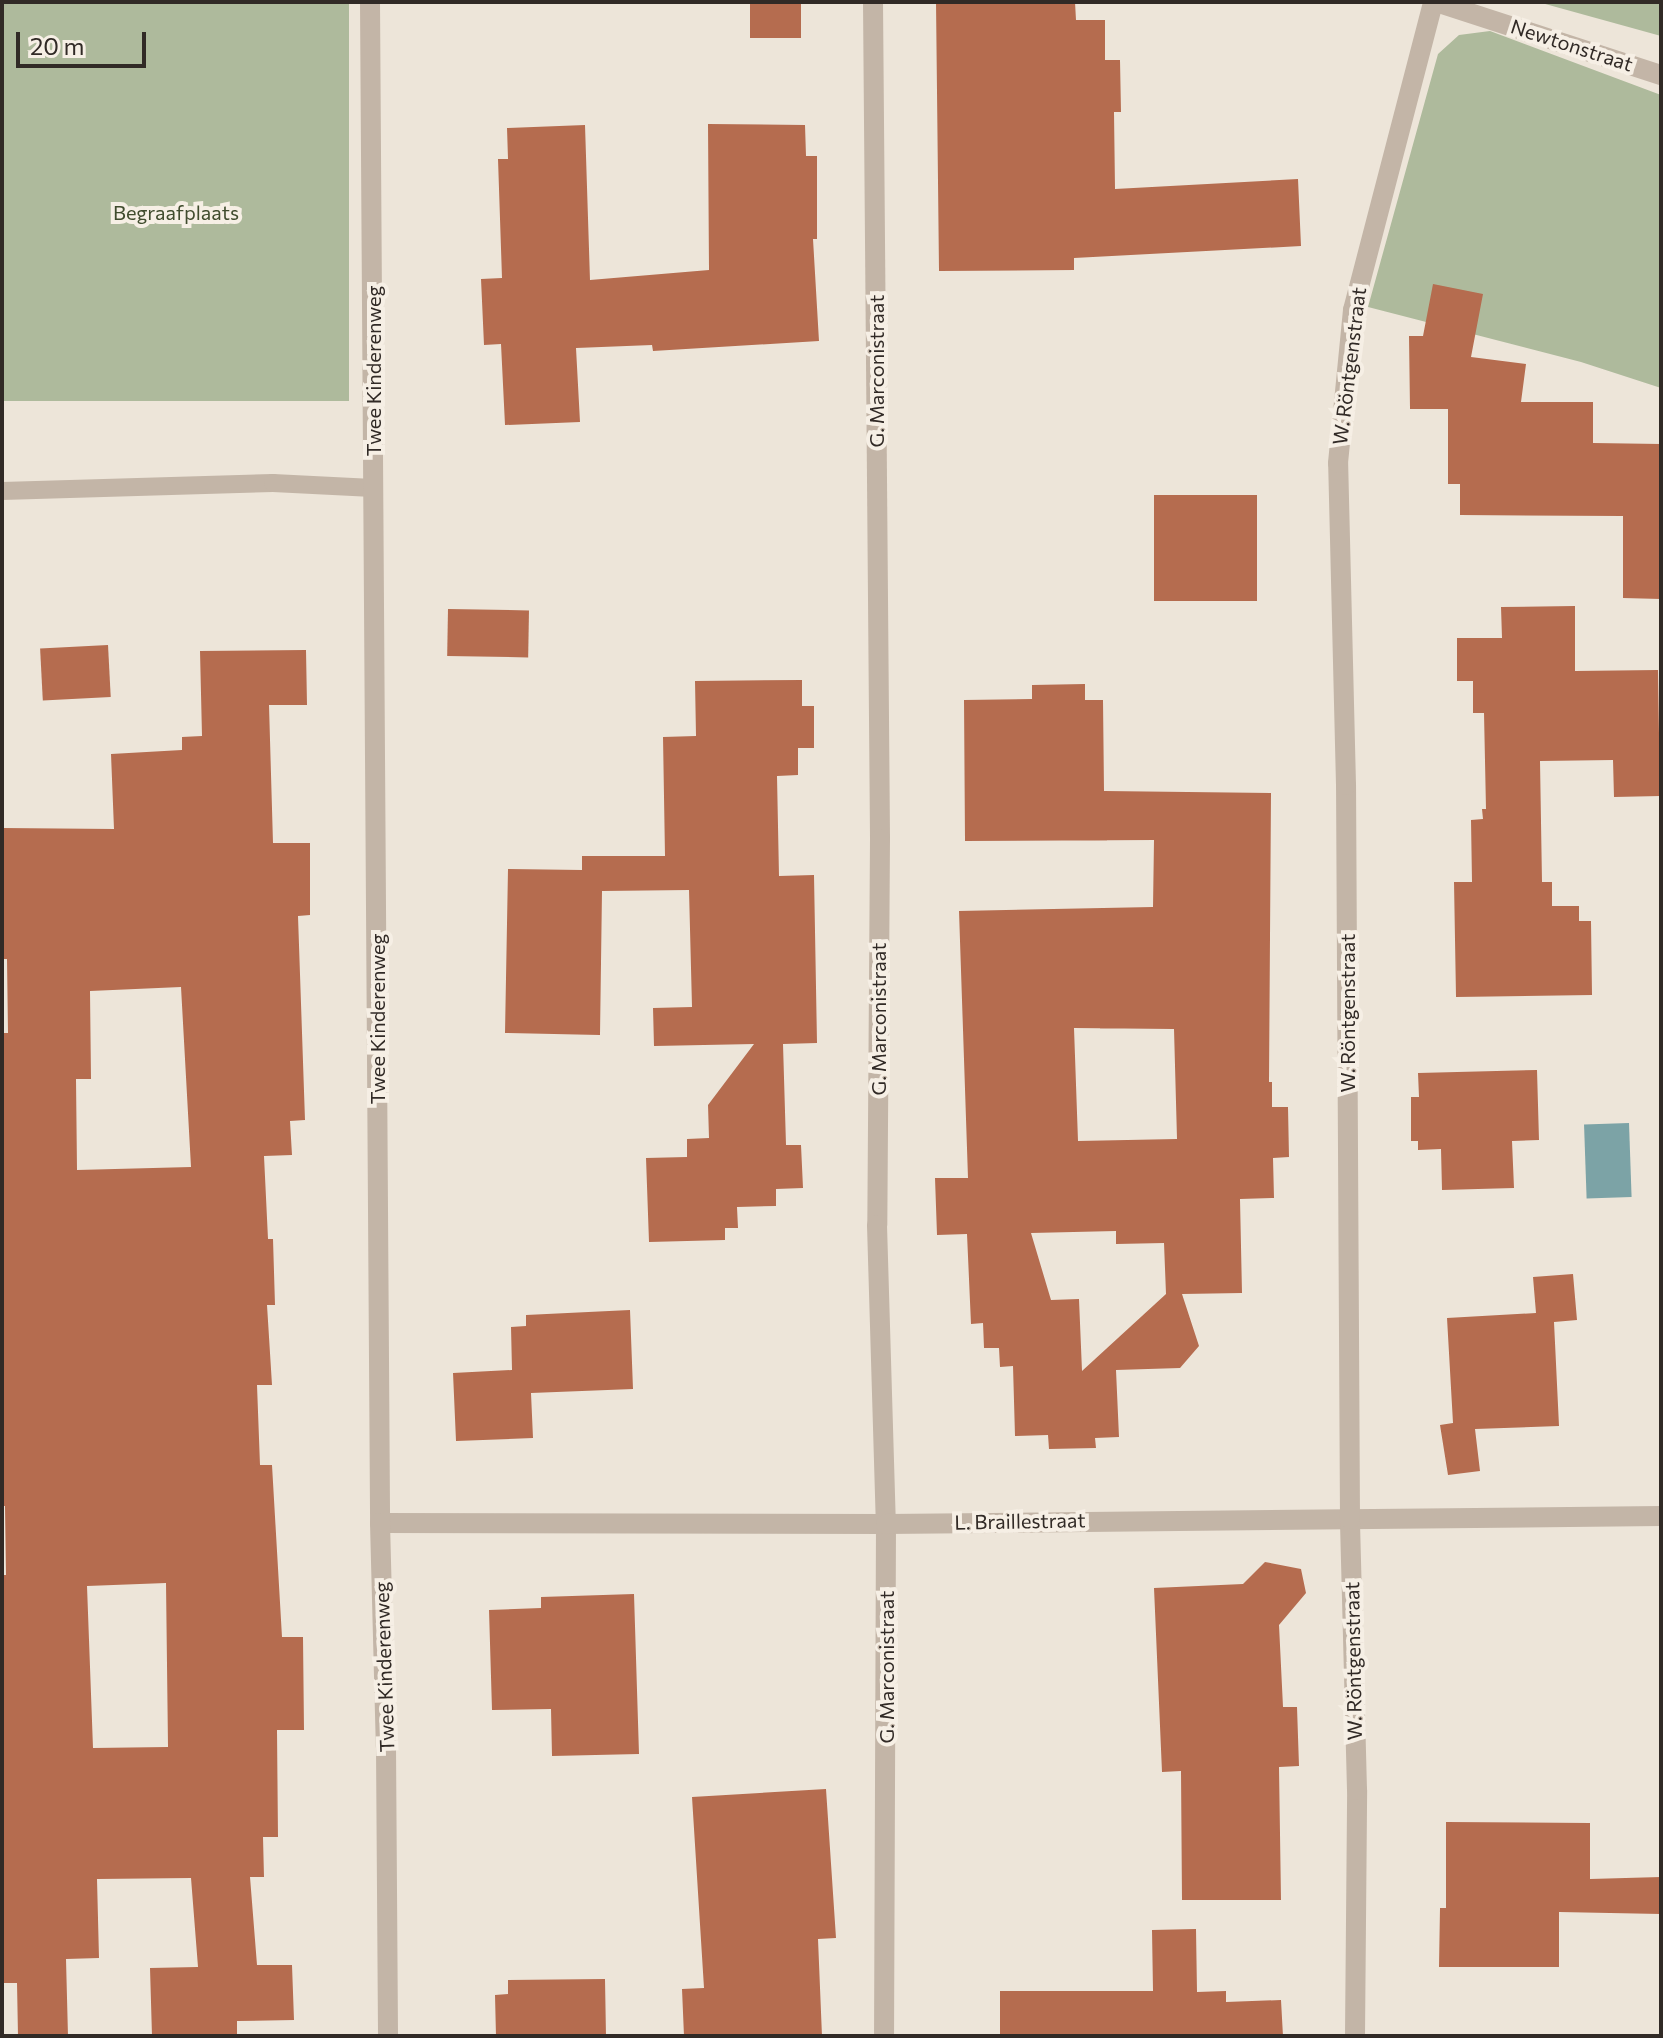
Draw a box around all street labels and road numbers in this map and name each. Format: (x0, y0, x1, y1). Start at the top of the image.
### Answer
street label: Newtonstraat (1508, 14, 1636, 76)
street label: Twee Kinderenweg (361, 286, 385, 456)
street label: W. Röntgenstraat (1327, 286, 1371, 446)
street label: G. Marconistraat (864, 295, 888, 447)
street label: Twee Kinderenweg (365, 934, 389, 1104)
street label: W. Röntgenstraat (1335, 934, 1359, 1092)
street label: G. Marconistraat (866, 943, 890, 1095)
street label: L. Braillestraat (954, 1508, 1086, 1534)
street label: Twee Kinderenweg (369, 1581, 399, 1753)
street label: W. Röntgenstraat (1340, 1581, 1366, 1741)
street label: G. Marconistraat (874, 1591, 898, 1743)

